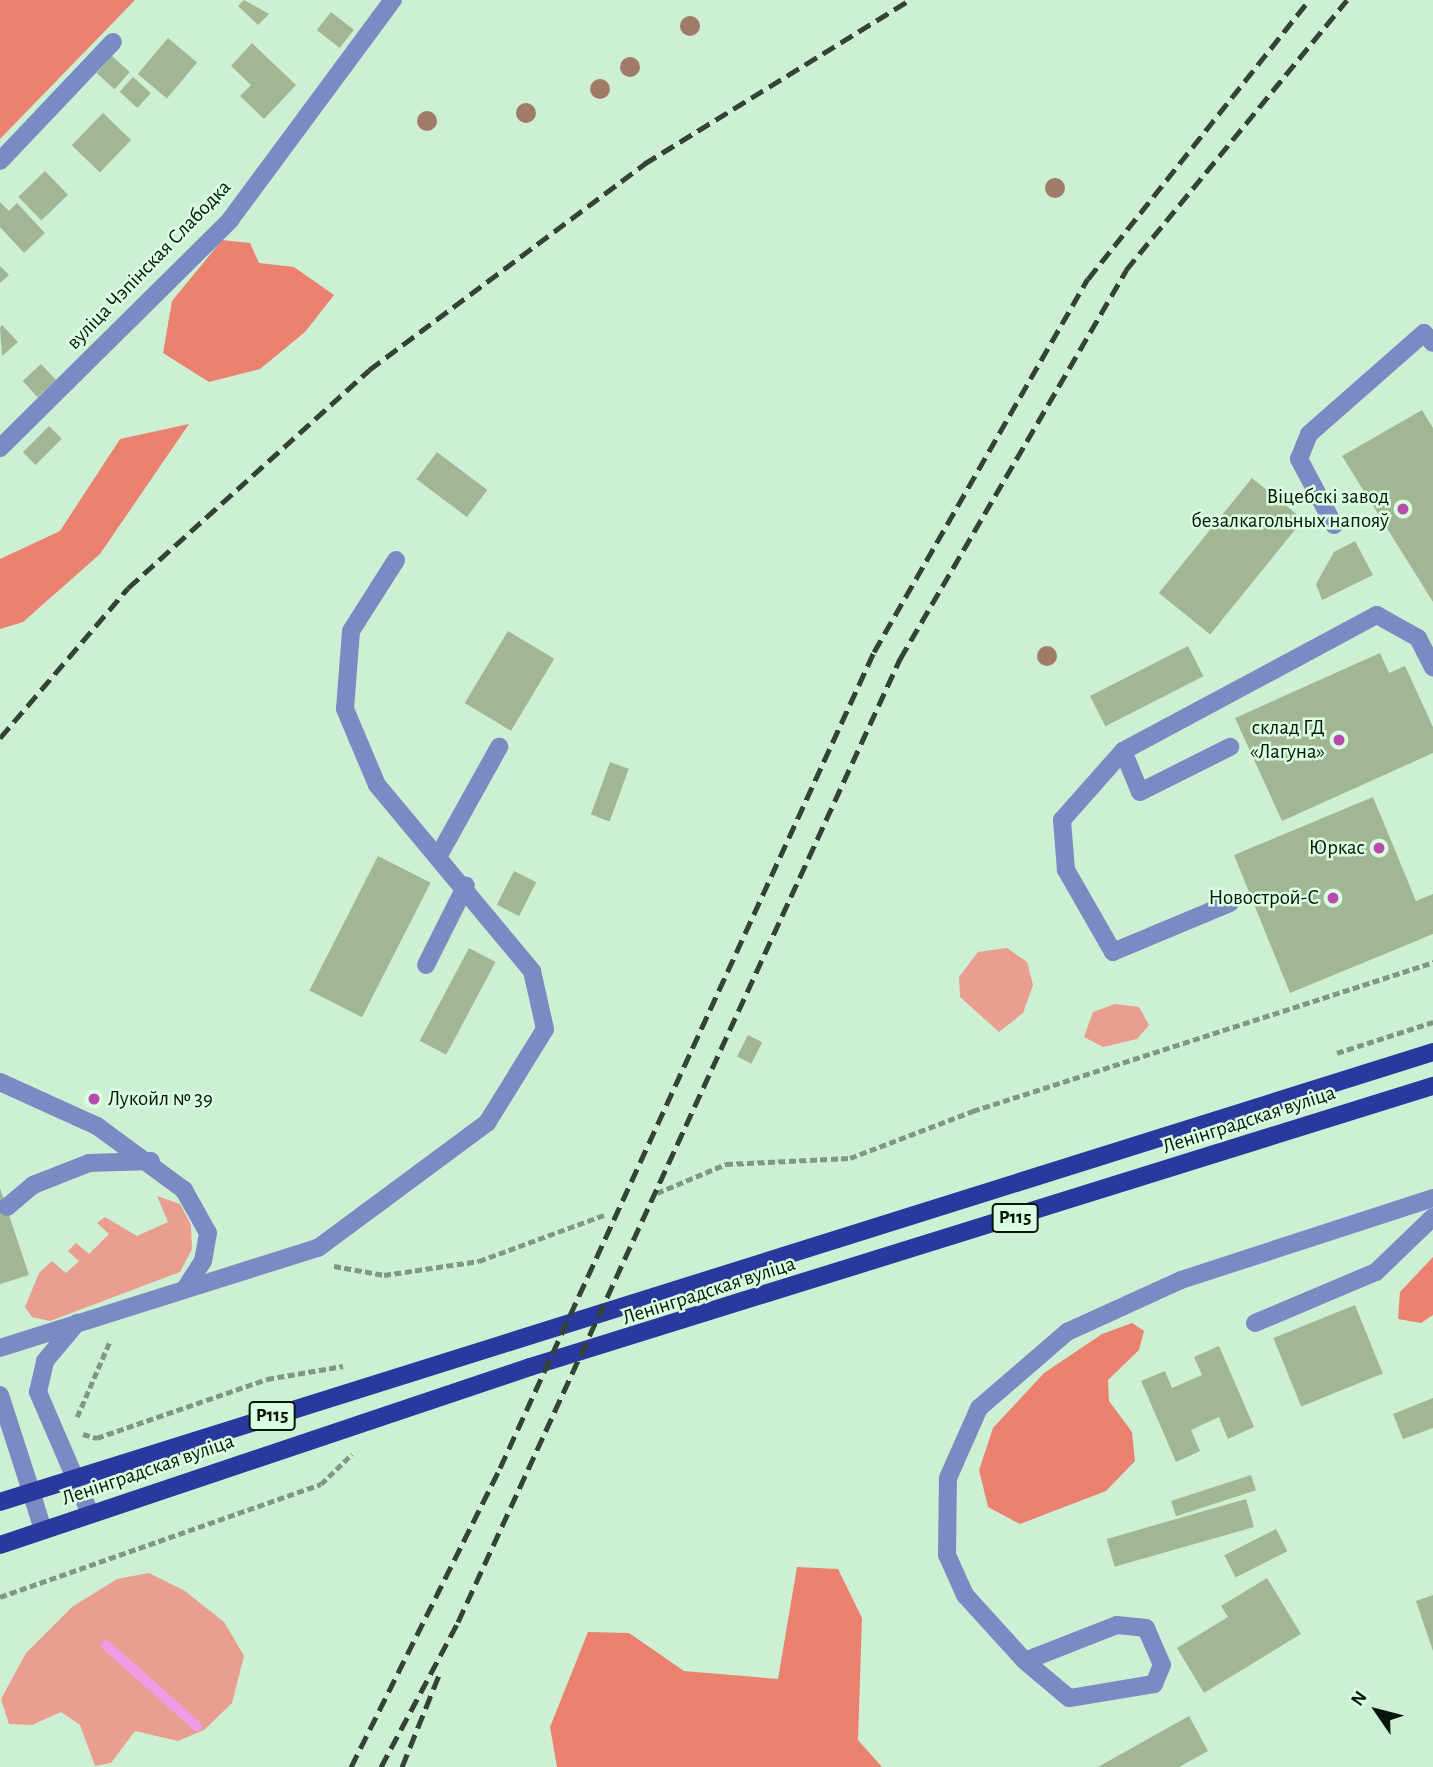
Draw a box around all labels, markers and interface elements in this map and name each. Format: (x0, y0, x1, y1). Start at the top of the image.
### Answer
street label: вуліца Чэпінская Слабодка (61, 175, 237, 355)
place label: Віцебскі завод безалкагольных напояў (1191, 484, 1389, 534)
marker: Віцебскі завод безалкагольных напояў (1395, 501, 1411, 517)
place label: склад ГД «Лагуна» (1250, 715, 1325, 765)
marker: склад ГД «Лагуна» (1331, 732, 1347, 748)
place label: Юркас (1309, 835, 1365, 861)
marker: Юркас (1371, 840, 1387, 856)
place label: Новострой-С (1209, 885, 1319, 911)
marker: Новострой-С (1325, 890, 1341, 906)
street label: Ленінградская вуліца (1159, 1080, 1339, 1160)
place label: Лукойл № 39 (108, 1086, 213, 1112)
marker: Лукойл № 39 (86, 1091, 102, 1107)
road number: Р115 (990, 1202, 1040, 1234)
street label: Ленінградская вуліца (619, 1251, 799, 1331)
road number: Р115 (247, 1400, 296, 1432)
street label: Ленінградская вуліца (59, 1429, 237, 1511)
north arrow (1342, 1676, 1412, 1746)
text: N (1348, 1688, 1371, 1710)

